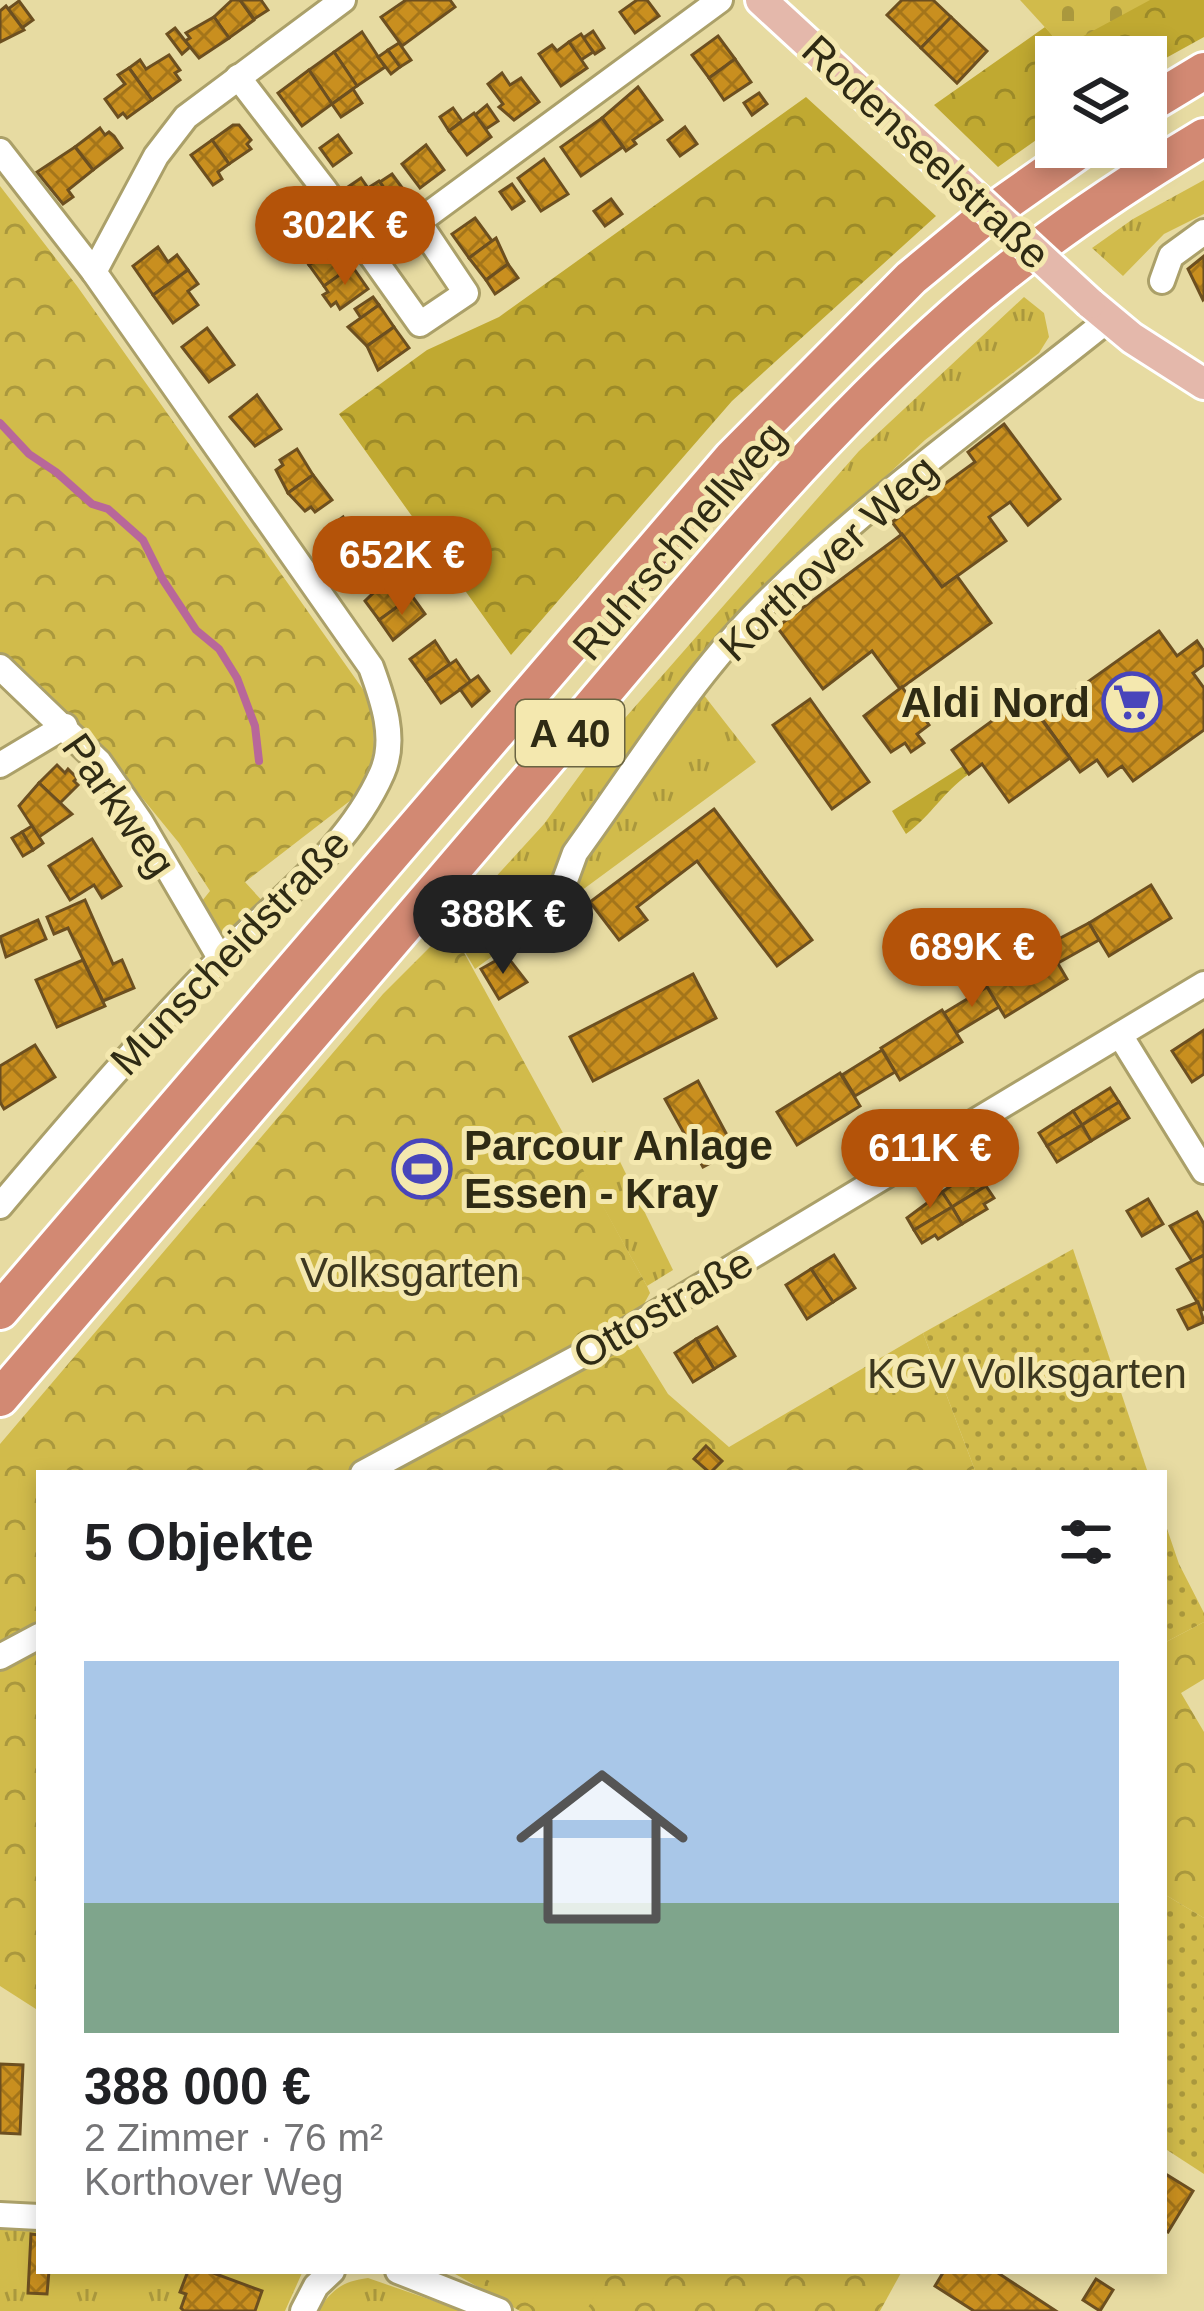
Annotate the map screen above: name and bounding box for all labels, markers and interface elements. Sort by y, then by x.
street label: Rodenseelstraße [793,26,1059,278]
map controls [1035,36,1167,168]
button: layers [1035,36,1167,168]
pin: 302K € [247,186,443,288]
text: 302K € [282,203,408,246]
street label: Ruhrschnellweg [563,413,795,669]
street label: Korthover Weg [710,446,946,670]
pin: 652K € [304,516,500,618]
text: 652K € [339,533,465,576]
supermarket icon: Aldi Nord [1101,671,1163,733]
place label: Aldi Nord [901,679,1090,726]
road number: A 40 [516,700,624,766]
street label: Parkweg [53,725,185,885]
street label: Munscheidstraße [101,820,359,1084]
pin: 388K € [405,875,601,977]
text: 388K € [440,892,566,935]
pin: 689K € [874,908,1070,1010]
text: 689K € [909,925,1035,968]
pin: 611K € [832,1109,1028,1211]
place label: Parcour Anlage Essen - Kray [464,1122,773,1217]
text: 611K € [868,1126,992,1169]
sports icon: Parcour Anlage Essen - Kray [391,1138,453,1200]
street label: Ottostraße [565,1238,761,1378]
park label: Volksgarten [300,1249,520,1296]
park label: KGV Volksgarten [867,1350,1187,1397]
icon: filters [1053,1509,1119,1575]
text: 5 Objekte [84,1514,314,1571]
icon: home [494,1739,710,1955]
text: 388 000 € [84,2058,311,2115]
text: 2 Zimmer · 76 m² [84,2116,383,2159]
text: Korthover Weg [84,2160,343,2203]

